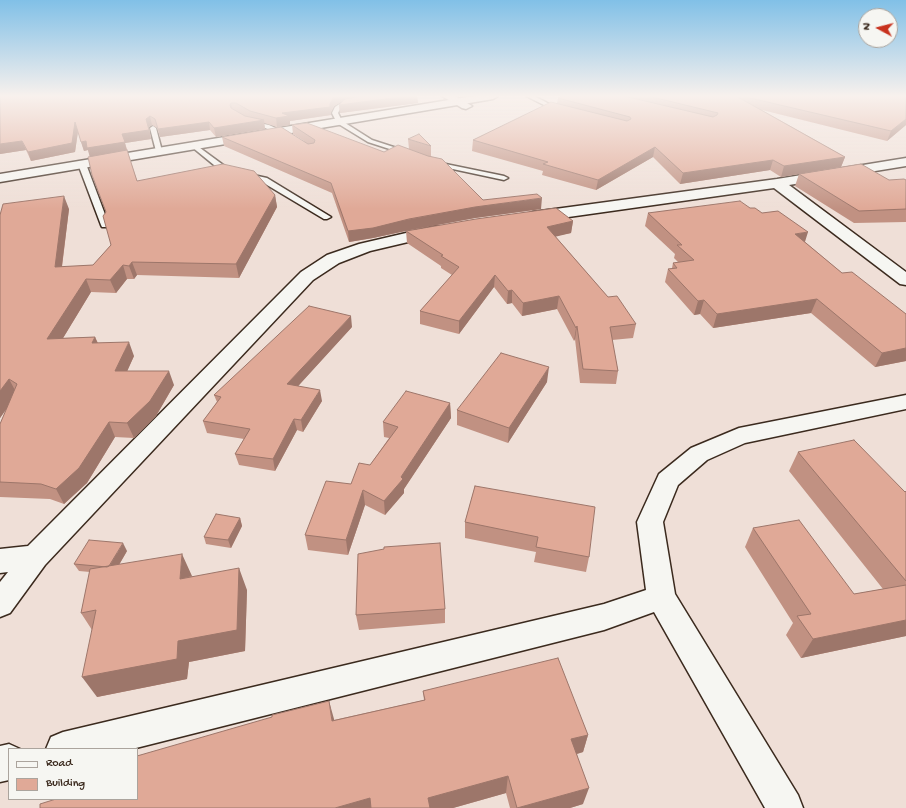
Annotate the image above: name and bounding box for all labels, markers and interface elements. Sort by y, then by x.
north arrow [858,8,898,48]
text: N [861,22,873,31]
legend [8,748,138,800]
text: Road [46,757,72,771]
text: Building [46,777,85,791]

